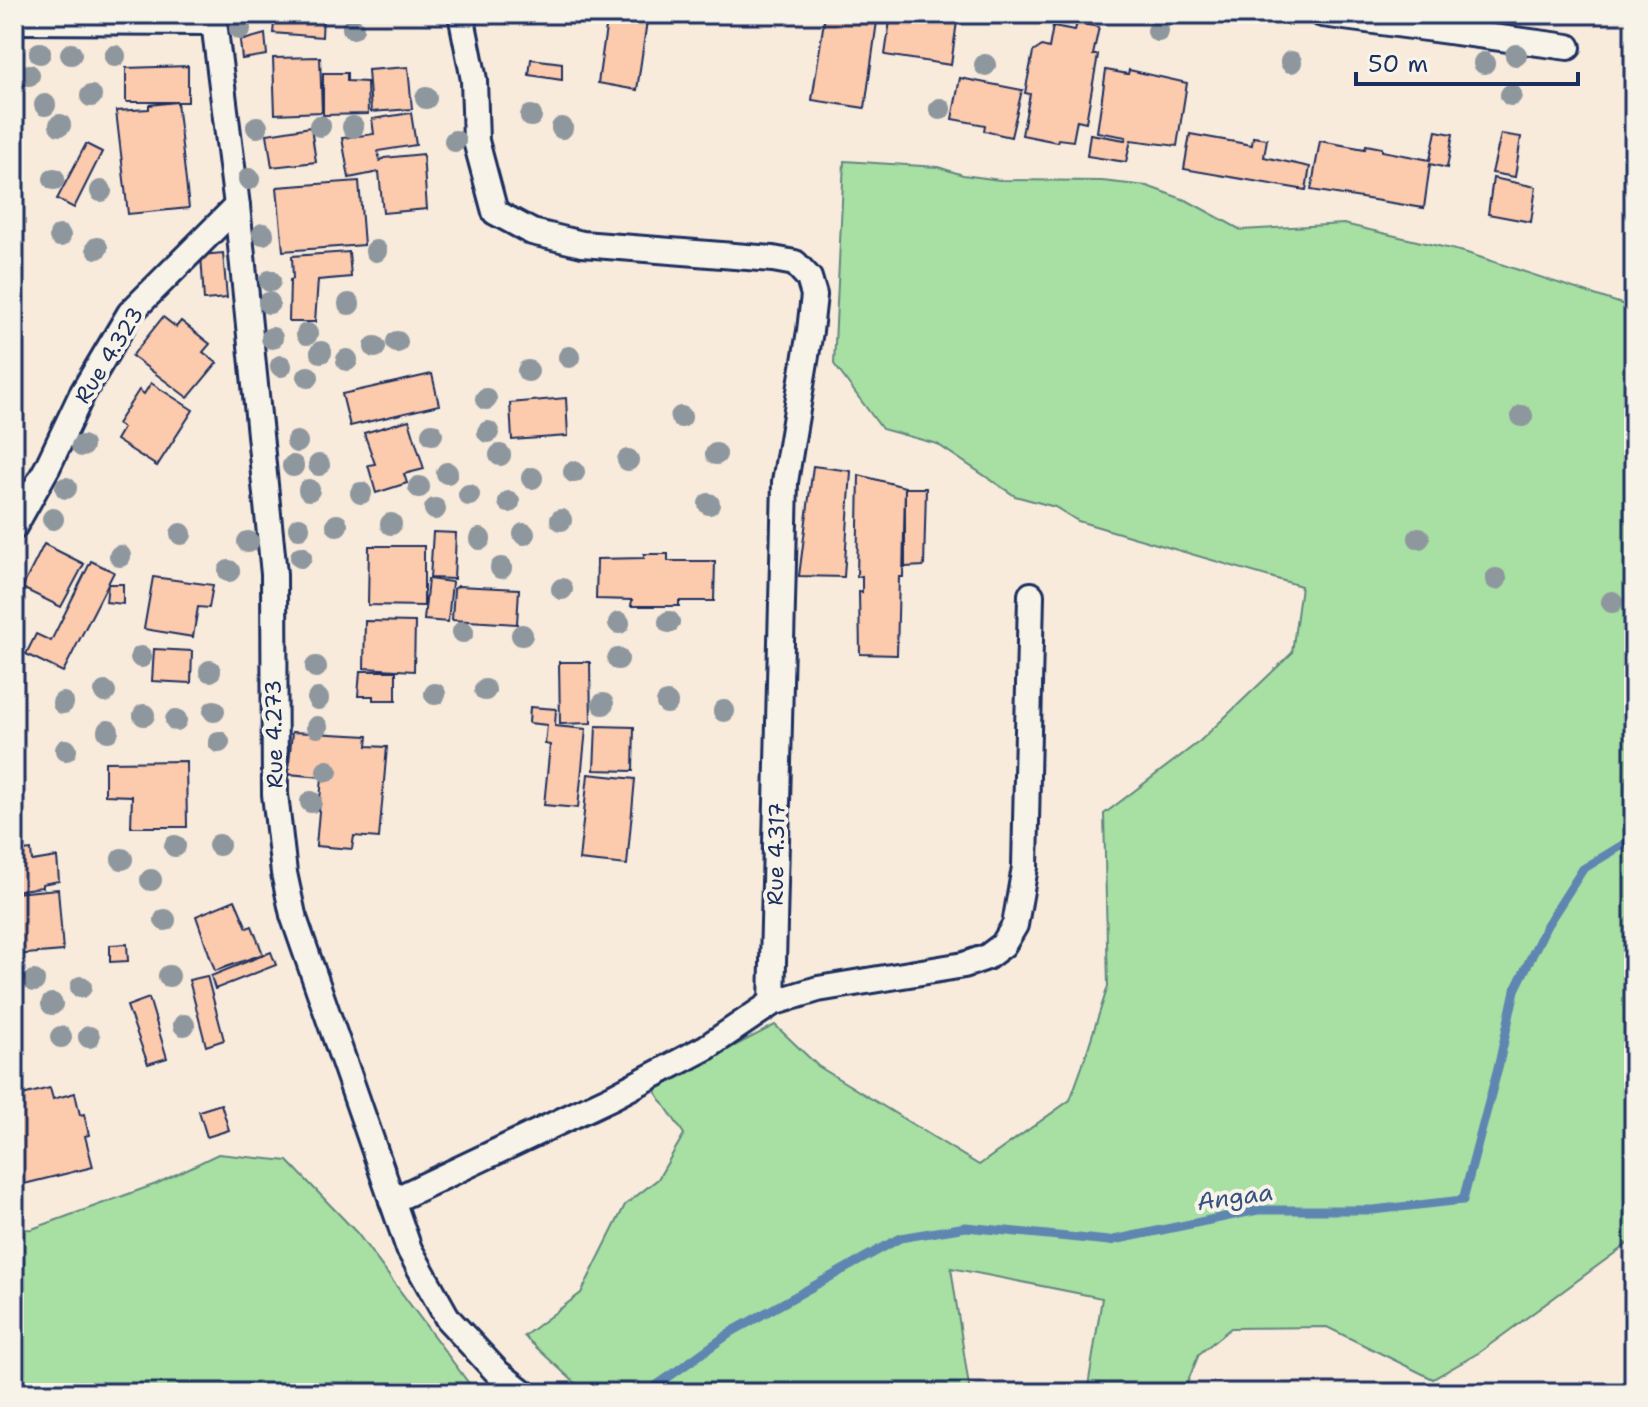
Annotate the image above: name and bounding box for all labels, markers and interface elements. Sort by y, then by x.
scale bar [1356,36,1578,86]
text: 50 m [1368,48,1428,80]
street label: Rue 4.323 [68,301,150,409]
street label: Rue 4.273 [259,679,289,789]
street label: Rue 4.317 [761,802,791,906]
water label: Angaa [1195,1176,1275,1218]

